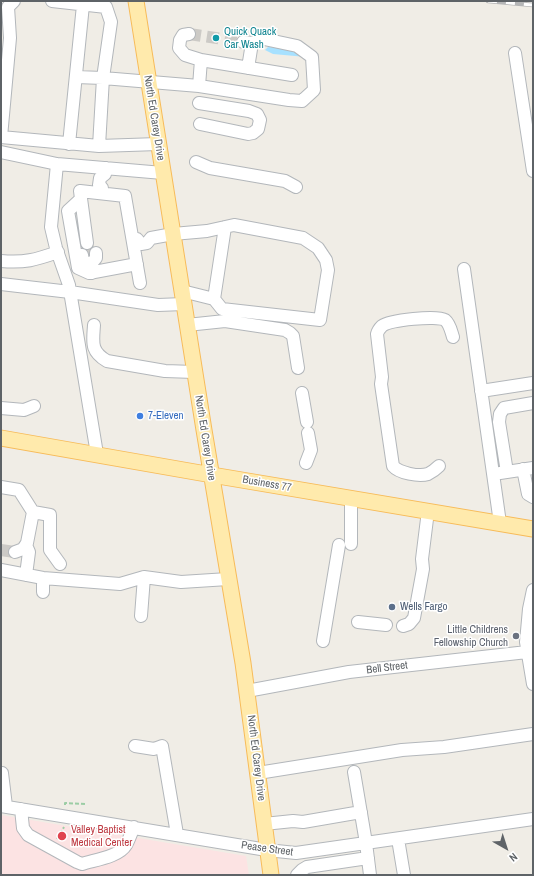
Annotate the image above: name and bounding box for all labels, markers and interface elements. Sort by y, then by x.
place label: Quick Quack Car Wash [224,25,276,51]
marker: Quick Quack Car Wash [211,33,221,43]
street label: North Ed Carey Drive [141,74,167,162]
street label: North Ed Carey Drive [192,394,218,482]
place label: 7-Eleven [148,409,184,423]
marker: 7-Eleven [135,411,145,421]
street label: Business 77 [241,473,293,495]
place label: Wells Fargo [400,600,448,614]
marker: Wells Fargo [387,602,397,612]
place label: Little Childrens Fellowship Church [434,623,508,649]
marker: Little Childrens Fellowship Church [511,631,521,641]
street label: Bell Street [366,659,408,677]
street label: North Ed Carey Drive [244,714,268,802]
place label: Valley Baptist Medical Center [71,823,132,849]
north arrow [486,828,526,868]
marker: Valley Baptist Medical Center [56,830,68,842]
street label: Pease Street [240,839,294,859]
text: N [507,850,520,865]

